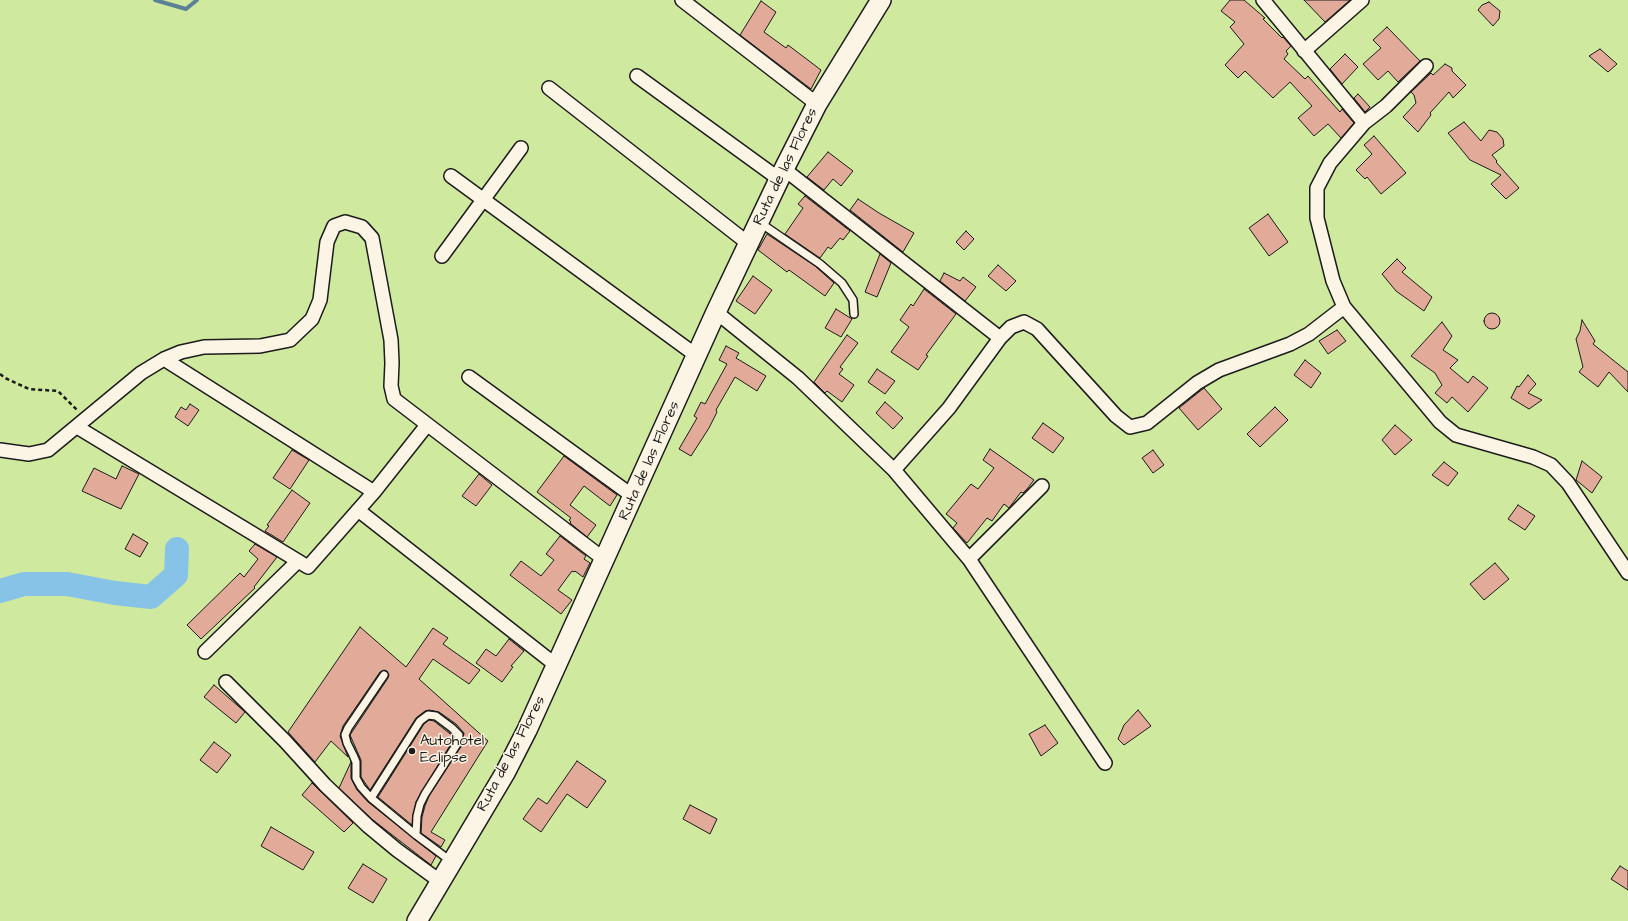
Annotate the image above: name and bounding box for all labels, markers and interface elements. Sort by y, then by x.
street label: Ruta de las Flores [750,105,822,229]
street label: Ruta de las Flores [616,399,684,523]
street label: Ruta de las Flores [474,693,550,815]
place label: Autohotel Eclipse [420,733,484,768]
marker: Autohotel Eclipse [407,746,417,756]

